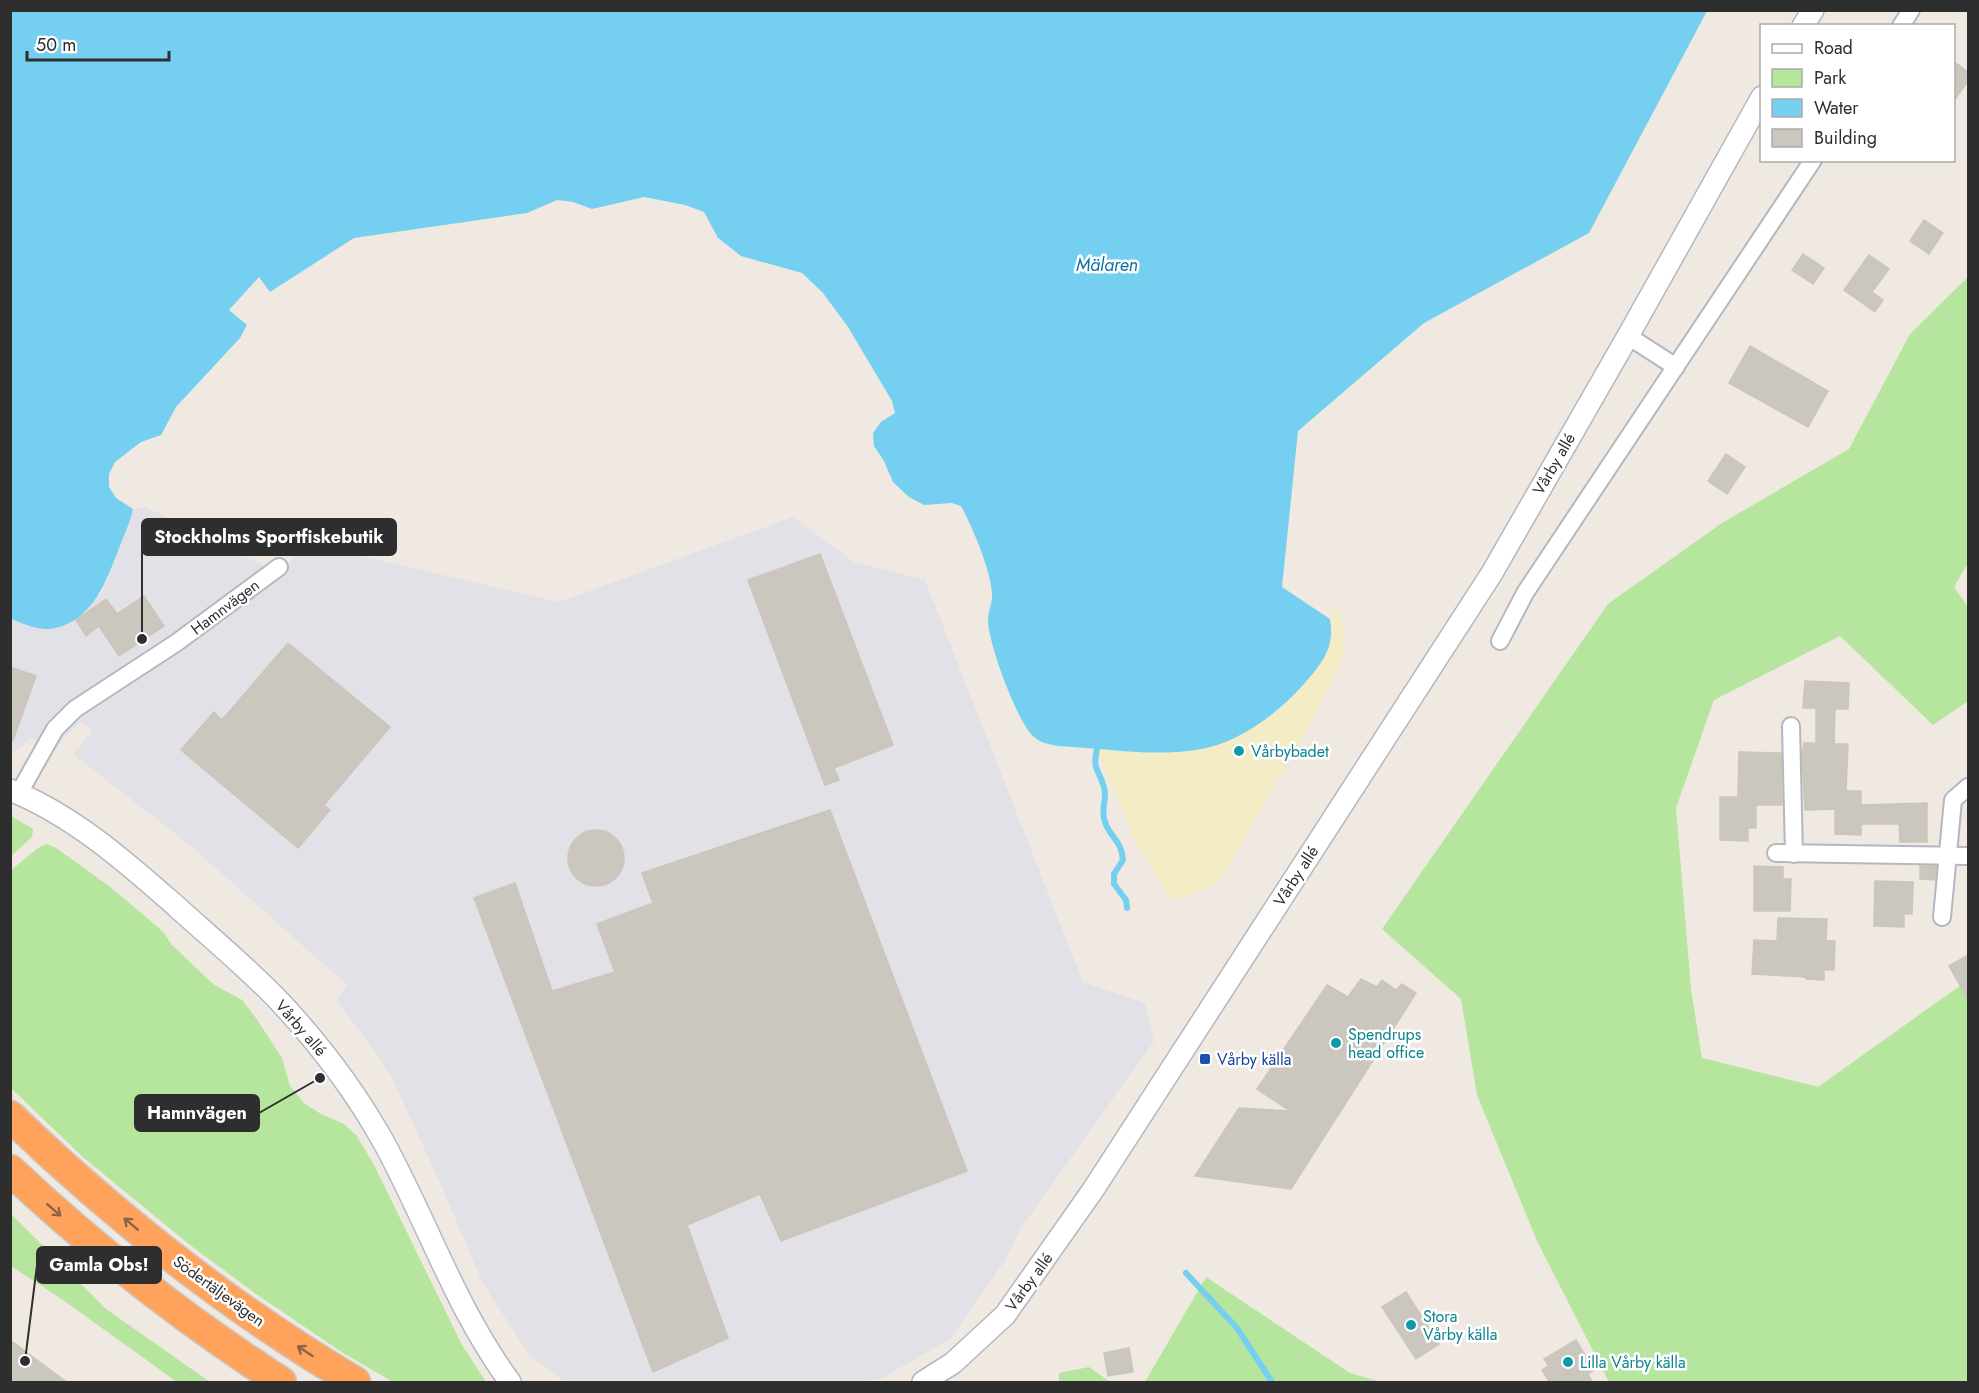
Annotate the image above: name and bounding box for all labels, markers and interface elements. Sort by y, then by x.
scale bar [27,24,170,62]
legend [1760,24,1955,162]
text: 50 m [36,32,76,58]
text: Road [1814,35,1853,61]
text: Park [1814,65,1846,91]
text: Water [1814,95,1859,121]
text: Building [1814,125,1877,151]
water label: Mälaren [1076,252,1138,278]
street label: Vårby allé [1527,429,1581,499]
callout: Stockholms Sportfiskebutik [142,519,396,555]
text: Stockholms Sportfiskebutik [154,524,384,550]
street label: Hamnvägen [186,574,264,640]
place label: Vårbybadet [1251,740,1329,763]
marker: Vårbybadet [1232,744,1246,758]
street label: Vårby allé [1268,841,1324,911]
street label: Vårby allé [270,995,332,1061]
place label: Spendrups head office [1348,1023,1424,1064]
marker: Spendrups head office [1329,1036,1343,1050]
place label: Vårby källa [1217,1048,1291,1071]
marker: Vårby källa [1198,1052,1212,1066]
callout: Hamnvägen [135,1095,259,1131]
text: Hamnvägen [147,1100,247,1126]
one-way arrow [46,1203,62,1216]
one-way arrow [124,1217,139,1231]
callout: Gamla Obs! [37,1247,161,1283]
street label: Vårby allé [1000,1248,1058,1316]
street label: Södertäljevägen [168,1250,270,1332]
text: Gamla Obs! [49,1252,149,1278]
place label: Stora Vårby källa [1423,1305,1497,1346]
marker: Stora Vårby källa [1404,1318,1418,1332]
one-way arrow [297,1345,314,1357]
place label: Lilla Vårby källa [1580,1351,1686,1374]
marker: Lilla Vårby källa [1561,1355,1575,1369]

